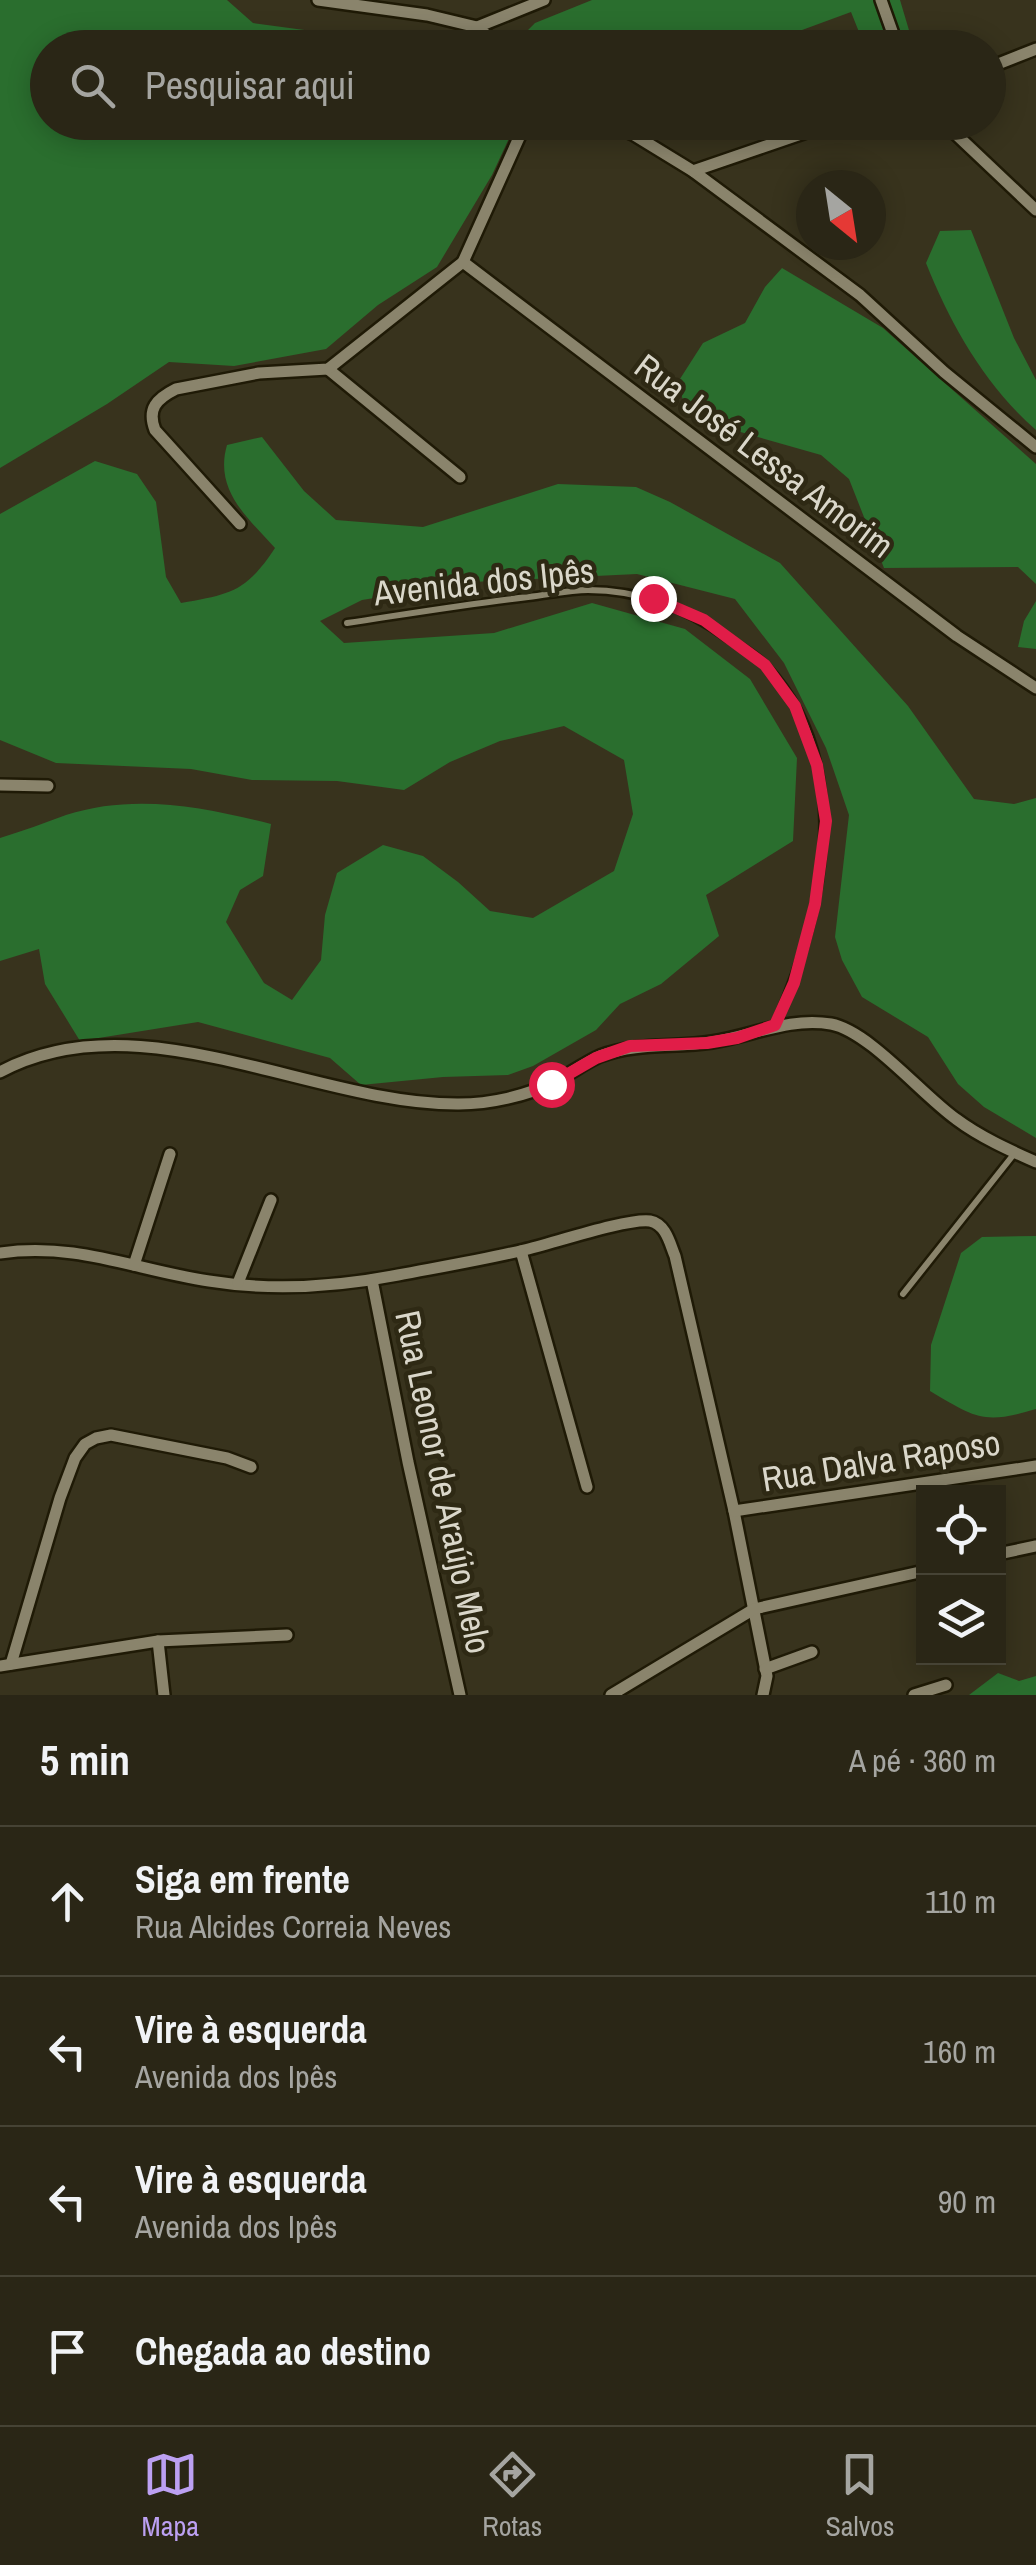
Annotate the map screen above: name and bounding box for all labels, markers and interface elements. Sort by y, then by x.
search box [30,30,1006,140]
icon: search [65,58,120,113]
text: Pesquisar aqui [145,60,355,111]
north arrow [796,170,886,260]
street label: Rua José Lessa Amorim [625,343,903,568]
street label: Avenida dos Ipês [370,547,596,617]
route end [631,576,677,622]
route start [529,1062,575,1108]
street label: Rua Leonor de Araújo Melo [384,1306,503,1658]
street label: Rua Dalva Raposo [758,1418,1004,1503]
map controls [916,1485,1006,1665]
button: locate [916,1485,1006,1575]
button: layers [916,1575,1006,1665]
text: 5 min [40,1732,130,1788]
text: A pé · 360 m [849,1739,996,1782]
text: Siga em frente [135,1854,350,1905]
icon: ahead [40,1874,95,1929]
text: 110 m [925,1880,996,1923]
text: Rua Alcides Correia Neves [135,1905,451,1948]
text: Vire à esquerda [135,2004,367,2055]
icon: left [40,2024,95,2079]
text: 160 m [923,2030,996,2073]
text: Avenida dos Ipês [135,2055,337,2098]
text: Vire à esquerda [135,2154,367,2205]
icon: left [40,2174,95,2229]
text: 90 m [938,2180,996,2223]
text: Avenida dos Ipês [135,2205,337,2248]
icon: arrive [40,2324,95,2379]
text: Chegada ao destino [135,2326,431,2377]
tab: Mapa [142,2447,199,2545]
tab: Rotas [482,2447,542,2545]
tab: Salvos [825,2447,894,2545]

